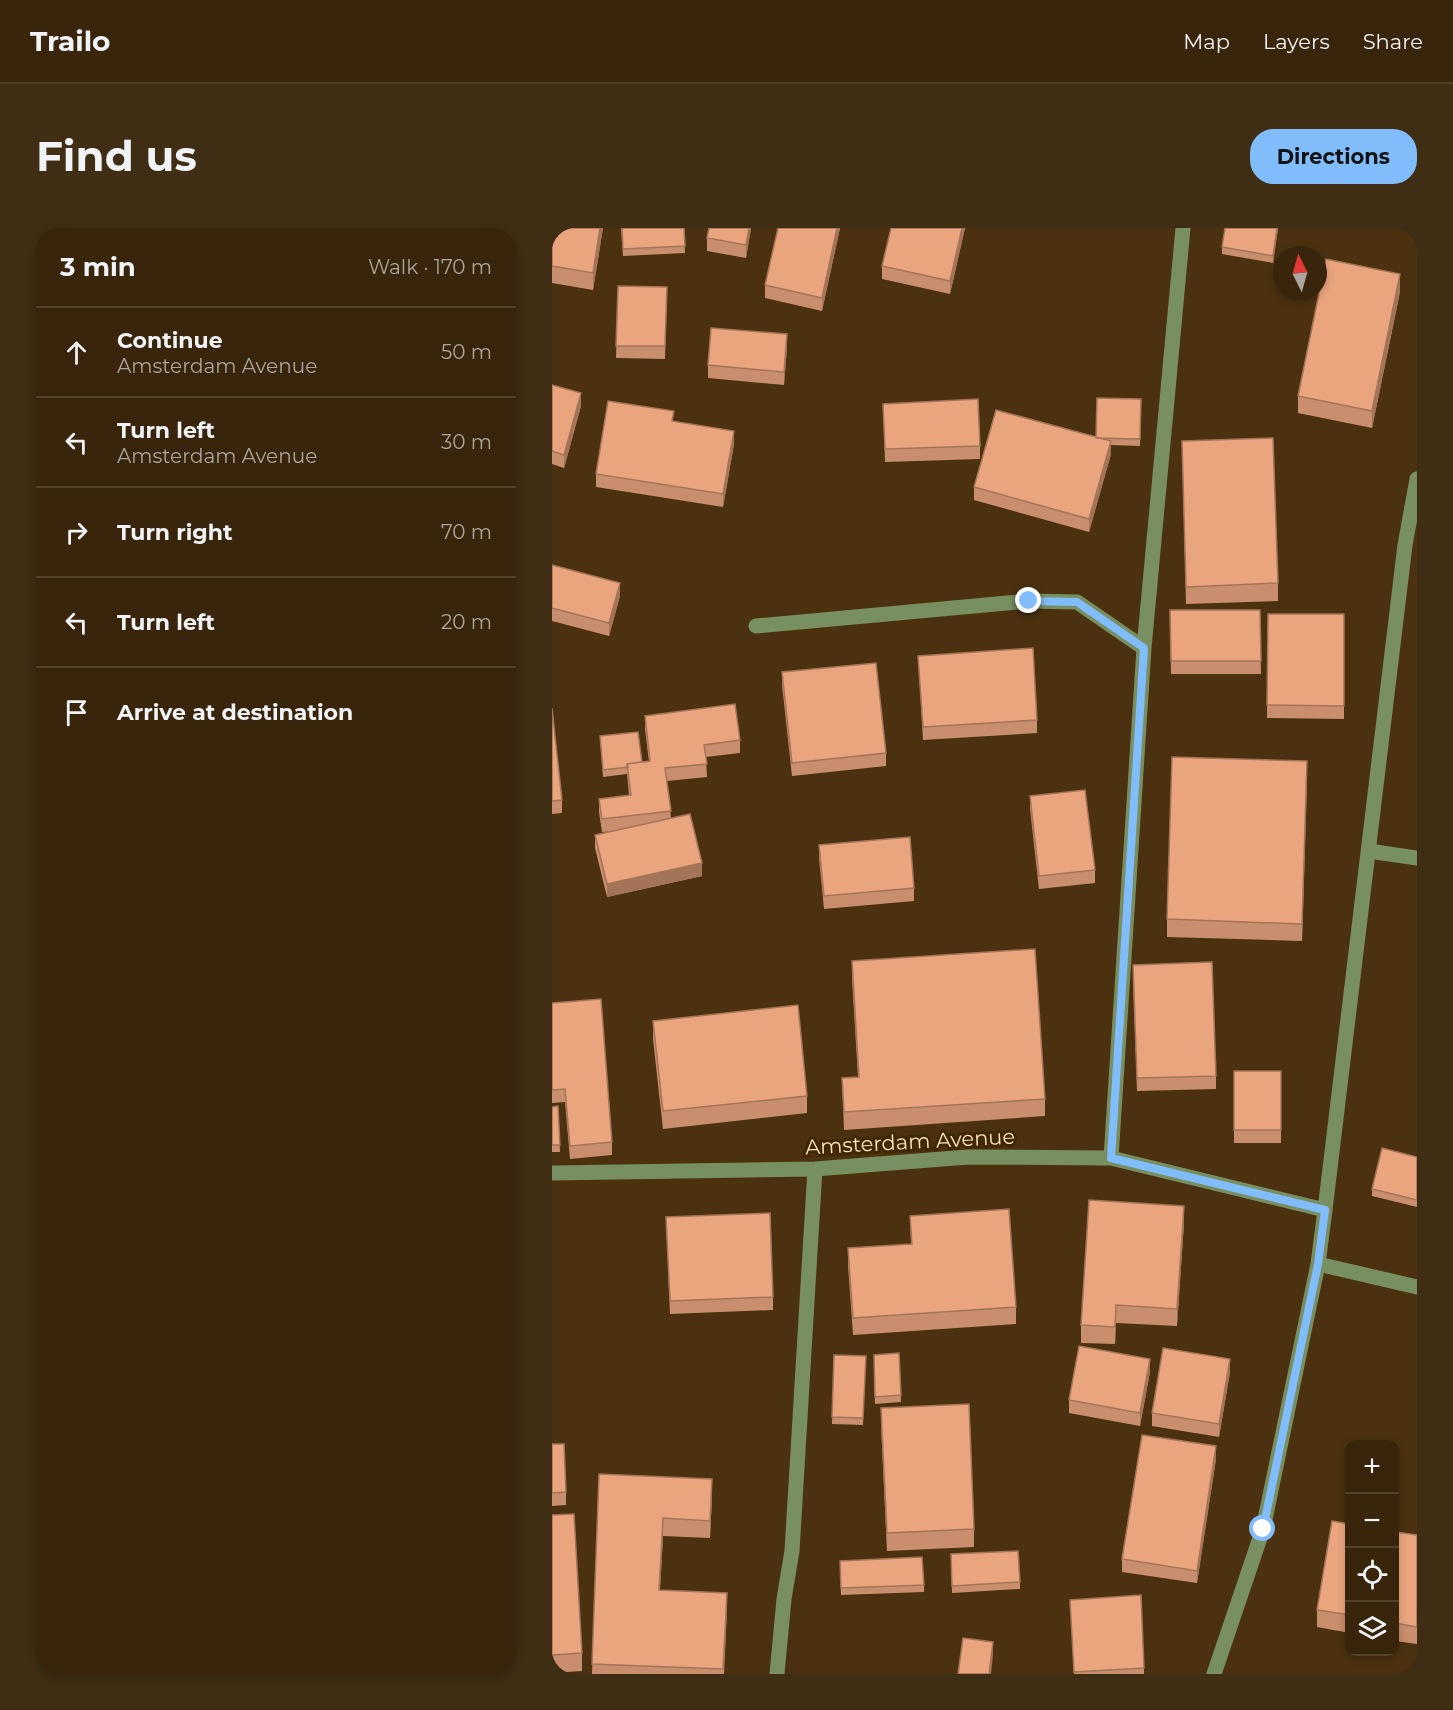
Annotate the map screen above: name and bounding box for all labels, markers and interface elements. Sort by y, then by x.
text: Trailo [30,24,110,58]
text: Map [1183,29,1230,54]
text: Layers [1263,29,1330,54]
text: Share [1363,29,1423,54]
button: Directions [1250,129,1417,184]
text: Find us [36,130,197,182]
north arrow [1273,246,1327,300]
text: 3 min [60,251,136,283]
text: Walk · 170 m [368,255,492,279]
text: Continue [117,327,223,354]
icon: ahead [60,336,93,369]
text: 50 m [441,340,492,364]
text: Amsterdam Avenue [117,354,317,378]
text: Turn left [117,417,215,444]
icon: left [60,426,93,459]
text: 30 m [441,430,492,454]
text: Amsterdam Avenue [117,444,317,468]
icon: right [60,516,93,549]
text: Turn right [117,519,232,546]
text: 70 m [441,520,492,544]
route end [1015,587,1041,613]
icon: left [60,606,93,639]
text: Turn left [117,609,215,636]
text: 20 m [441,610,492,634]
icon: arrive [60,696,93,729]
text: Arrive at destination [117,699,353,726]
street label: Amsterdam Avenue [804,1124,1016,1159]
map controls [1345,1440,1399,1656]
button: + [1345,1440,1399,1494]
button: − [1345,1494,1399,1548]
route start [1249,1515,1275,1541]
button: locate [1345,1548,1399,1602]
button: layers [1345,1602,1399,1656]

